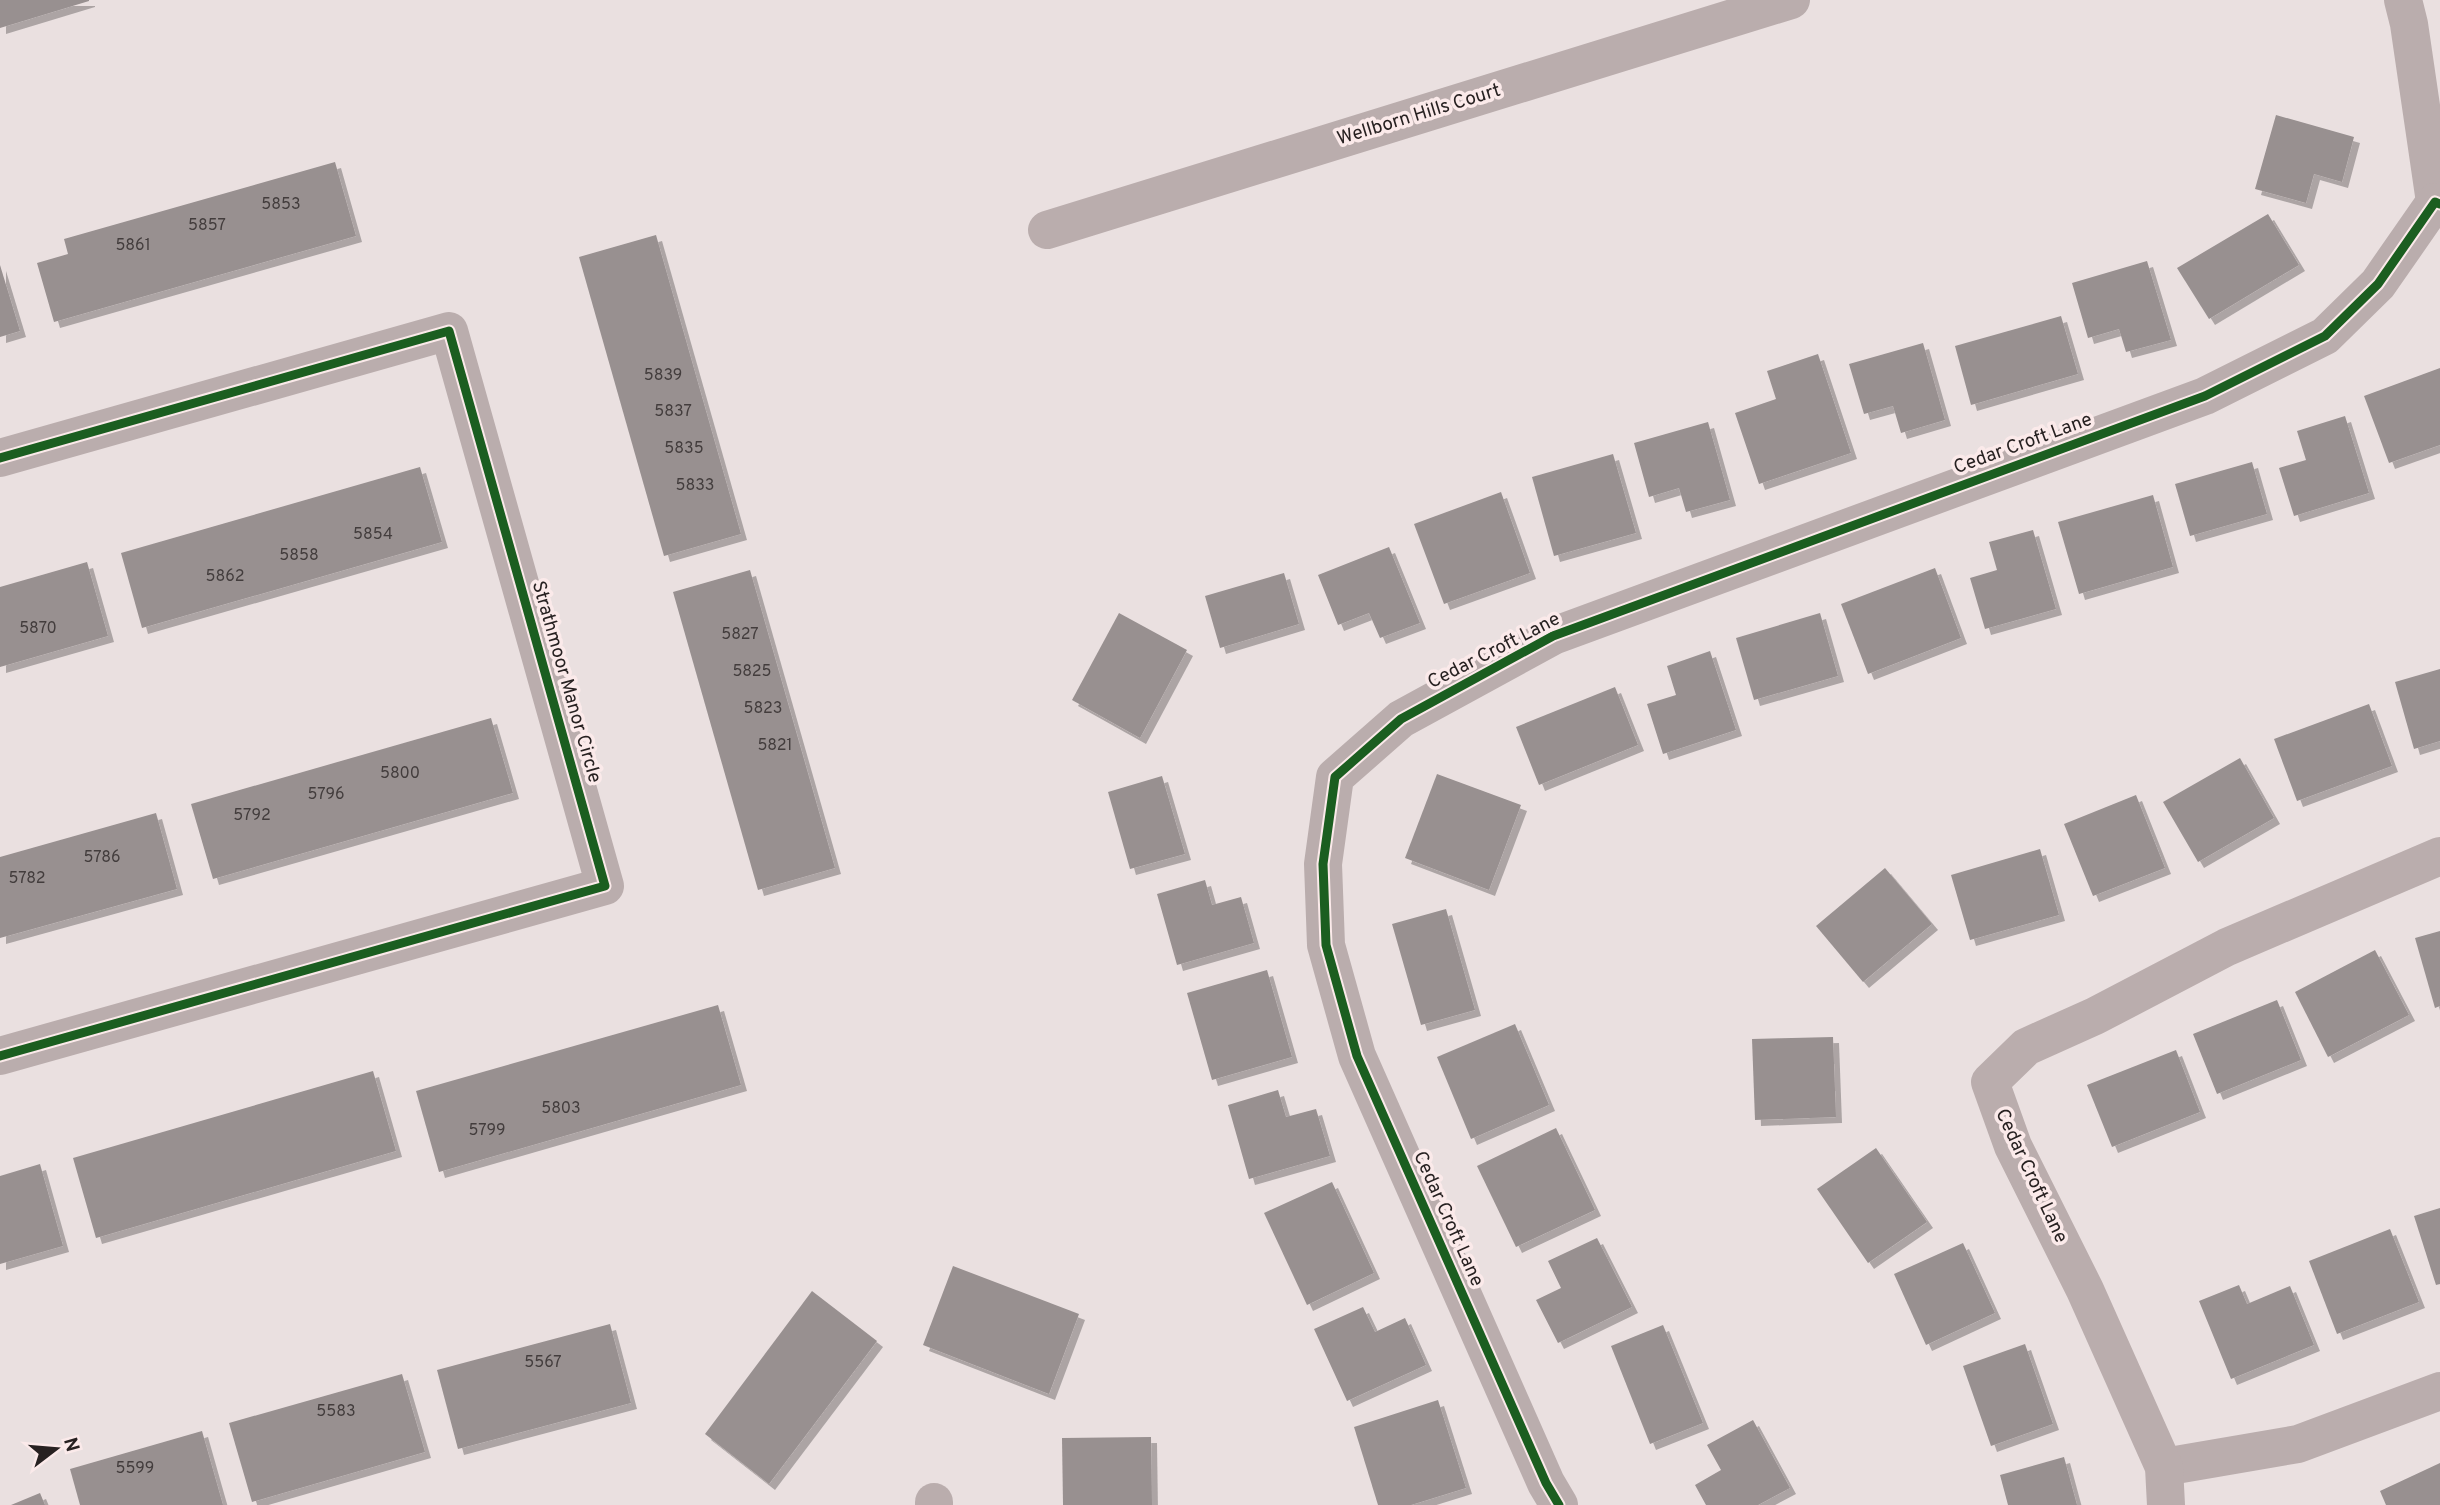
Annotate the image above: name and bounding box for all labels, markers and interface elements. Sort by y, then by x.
street label: Wellborn Hills Court [1334,79,1504,151]
house number: 5853 [261,195,301,215]
house number: 5857 [188,216,226,236]
house number: 5861 [115,236,151,256]
house number: 5839 [644,366,682,386]
house number: 5837 [654,402,692,422]
street label: Cedar Croft Lane [1951,408,2095,480]
house number: 5835 [664,439,704,459]
house number: 5833 [676,476,714,496]
house number: 5854 [353,525,393,545]
house number: 5858 [279,546,319,566]
house number: 5862 [205,567,245,587]
street label: Strathmoor Manor Circle [526,578,606,786]
street label: Cedar Croft Lane [1424,607,1564,695]
house number: 5870 [19,619,57,639]
house number: 5827 [721,625,759,645]
house number: 5825 [732,662,772,682]
house number: 5823 [744,699,782,719]
house number: 5821 [757,736,793,756]
house number: 5800 [380,764,420,784]
house number: 5796 [307,785,345,805]
house number: 5792 [233,806,271,826]
house number: 5786 [84,848,120,868]
house number: 5782 [9,869,45,889]
house number: 5803 [541,1099,581,1119]
street label: Cedar Croft Lane [1989,1105,2073,1247]
house number: 5799 [468,1121,506,1141]
street label: Cedar Croft Lane [1407,1148,1489,1290]
house number: 5567 [524,1353,562,1373]
house number: 5583 [316,1402,356,1422]
north arrow [21,1414,91,1484]
text: N [57,1435,84,1455]
house number: 5599 [116,1459,154,1479]

